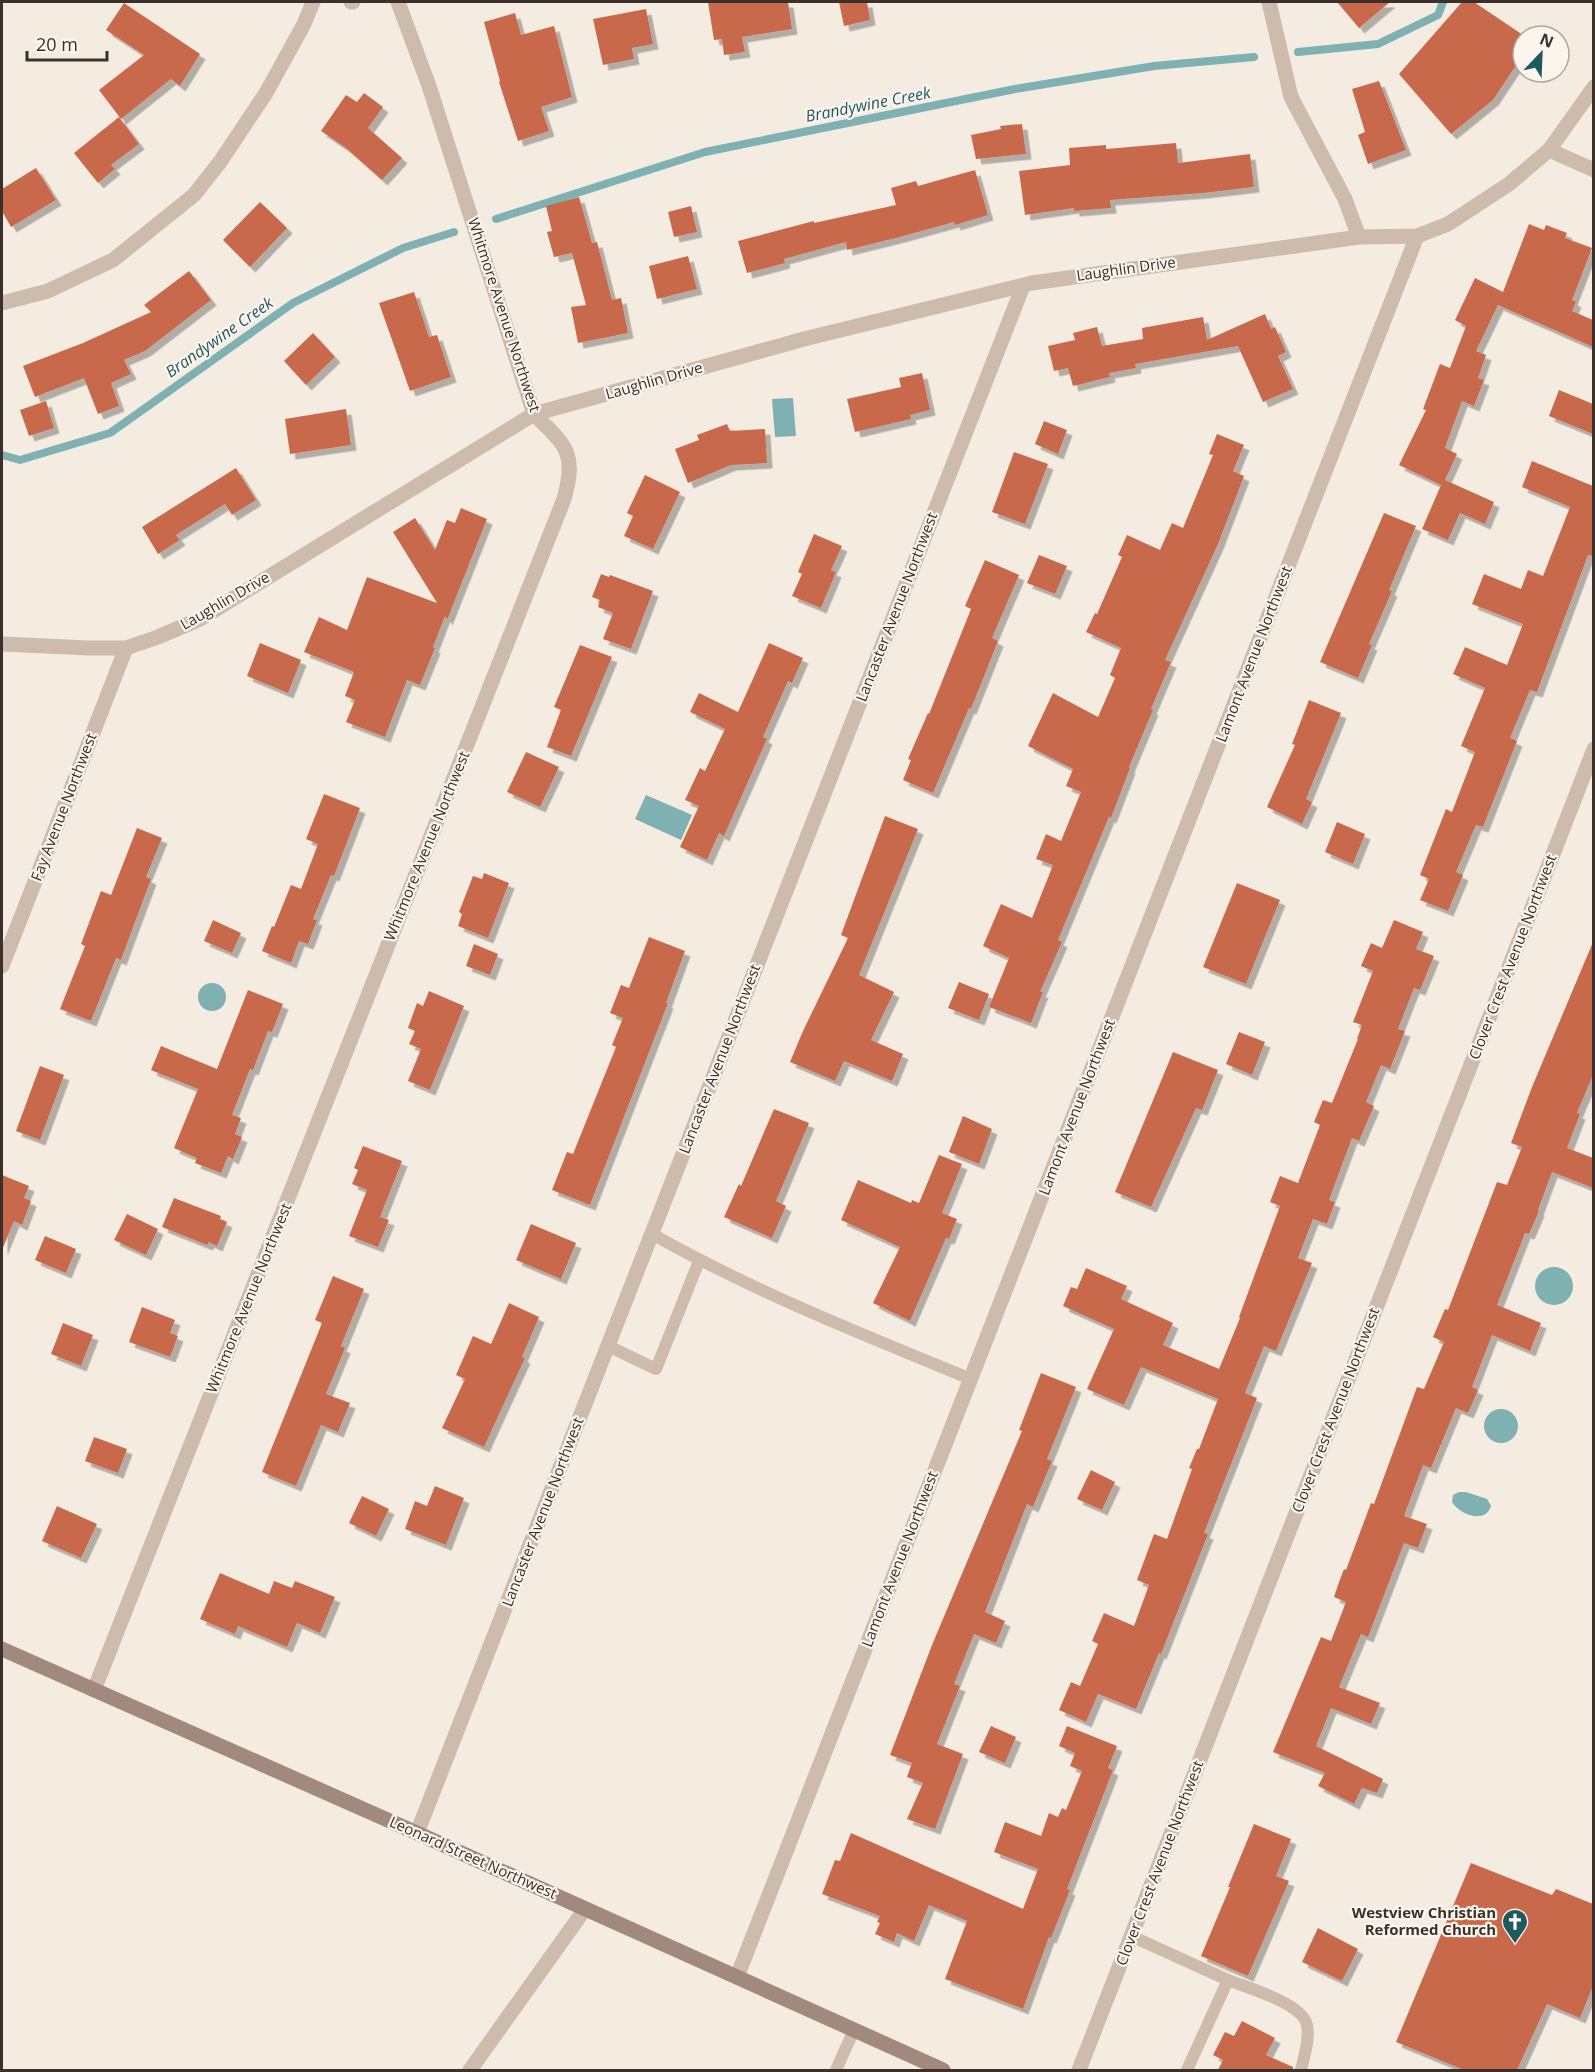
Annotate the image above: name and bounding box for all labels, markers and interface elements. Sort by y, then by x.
scale bar [27,24,106,62]
north arrow [1511,24,1571,84]
text: N [1537,28,1557,53]
text: 20 m [36,32,78,56]
water label: Brandywine Creek [804,81,934,127]
street label: Whitmore Avenue Northwest [464,215,546,414]
street label: Laughlin Drive [1075,251,1177,285]
water label: Brandywine Creek [161,291,278,382]
street label: Laughlin Drive [603,357,705,403]
street label: Lancaster Avenue Northwest [851,509,942,704]
street label: Lamont Avenue Northwest [1210,563,1296,745]
street label: Laughlin Drive [176,566,273,634]
street label: Fay Avenue Northwest [26,730,101,884]
street label: Whitmore Avenue Northwest [379,748,473,944]
street label: Clover Crest Avenue Northwest [1464,851,1561,1062]
street label: Lancaster Avenue Northwest [674,961,765,1156]
street label: Lamont Avenue Northwest [1033,1016,1119,1198]
street label: Whitmore Avenue Northwest [201,1200,295,1396]
street label: Clover Crest Avenue Northwest [1287,1304,1384,1515]
street label: Lancaster Avenue Northwest [497,1414,588,1609]
street label: Lamont Avenue Northwest [856,1468,942,1650]
street label: Clover Crest Avenue Northwest [1111,1757,1208,1968]
street label: Leonard Street Northwest [387,1811,560,1903]
place label: Westview Christian Reformed Church [1352,1902,1496,1939]
church icon: Westview Christian Reformed Church [1500,1907,1530,1945]

